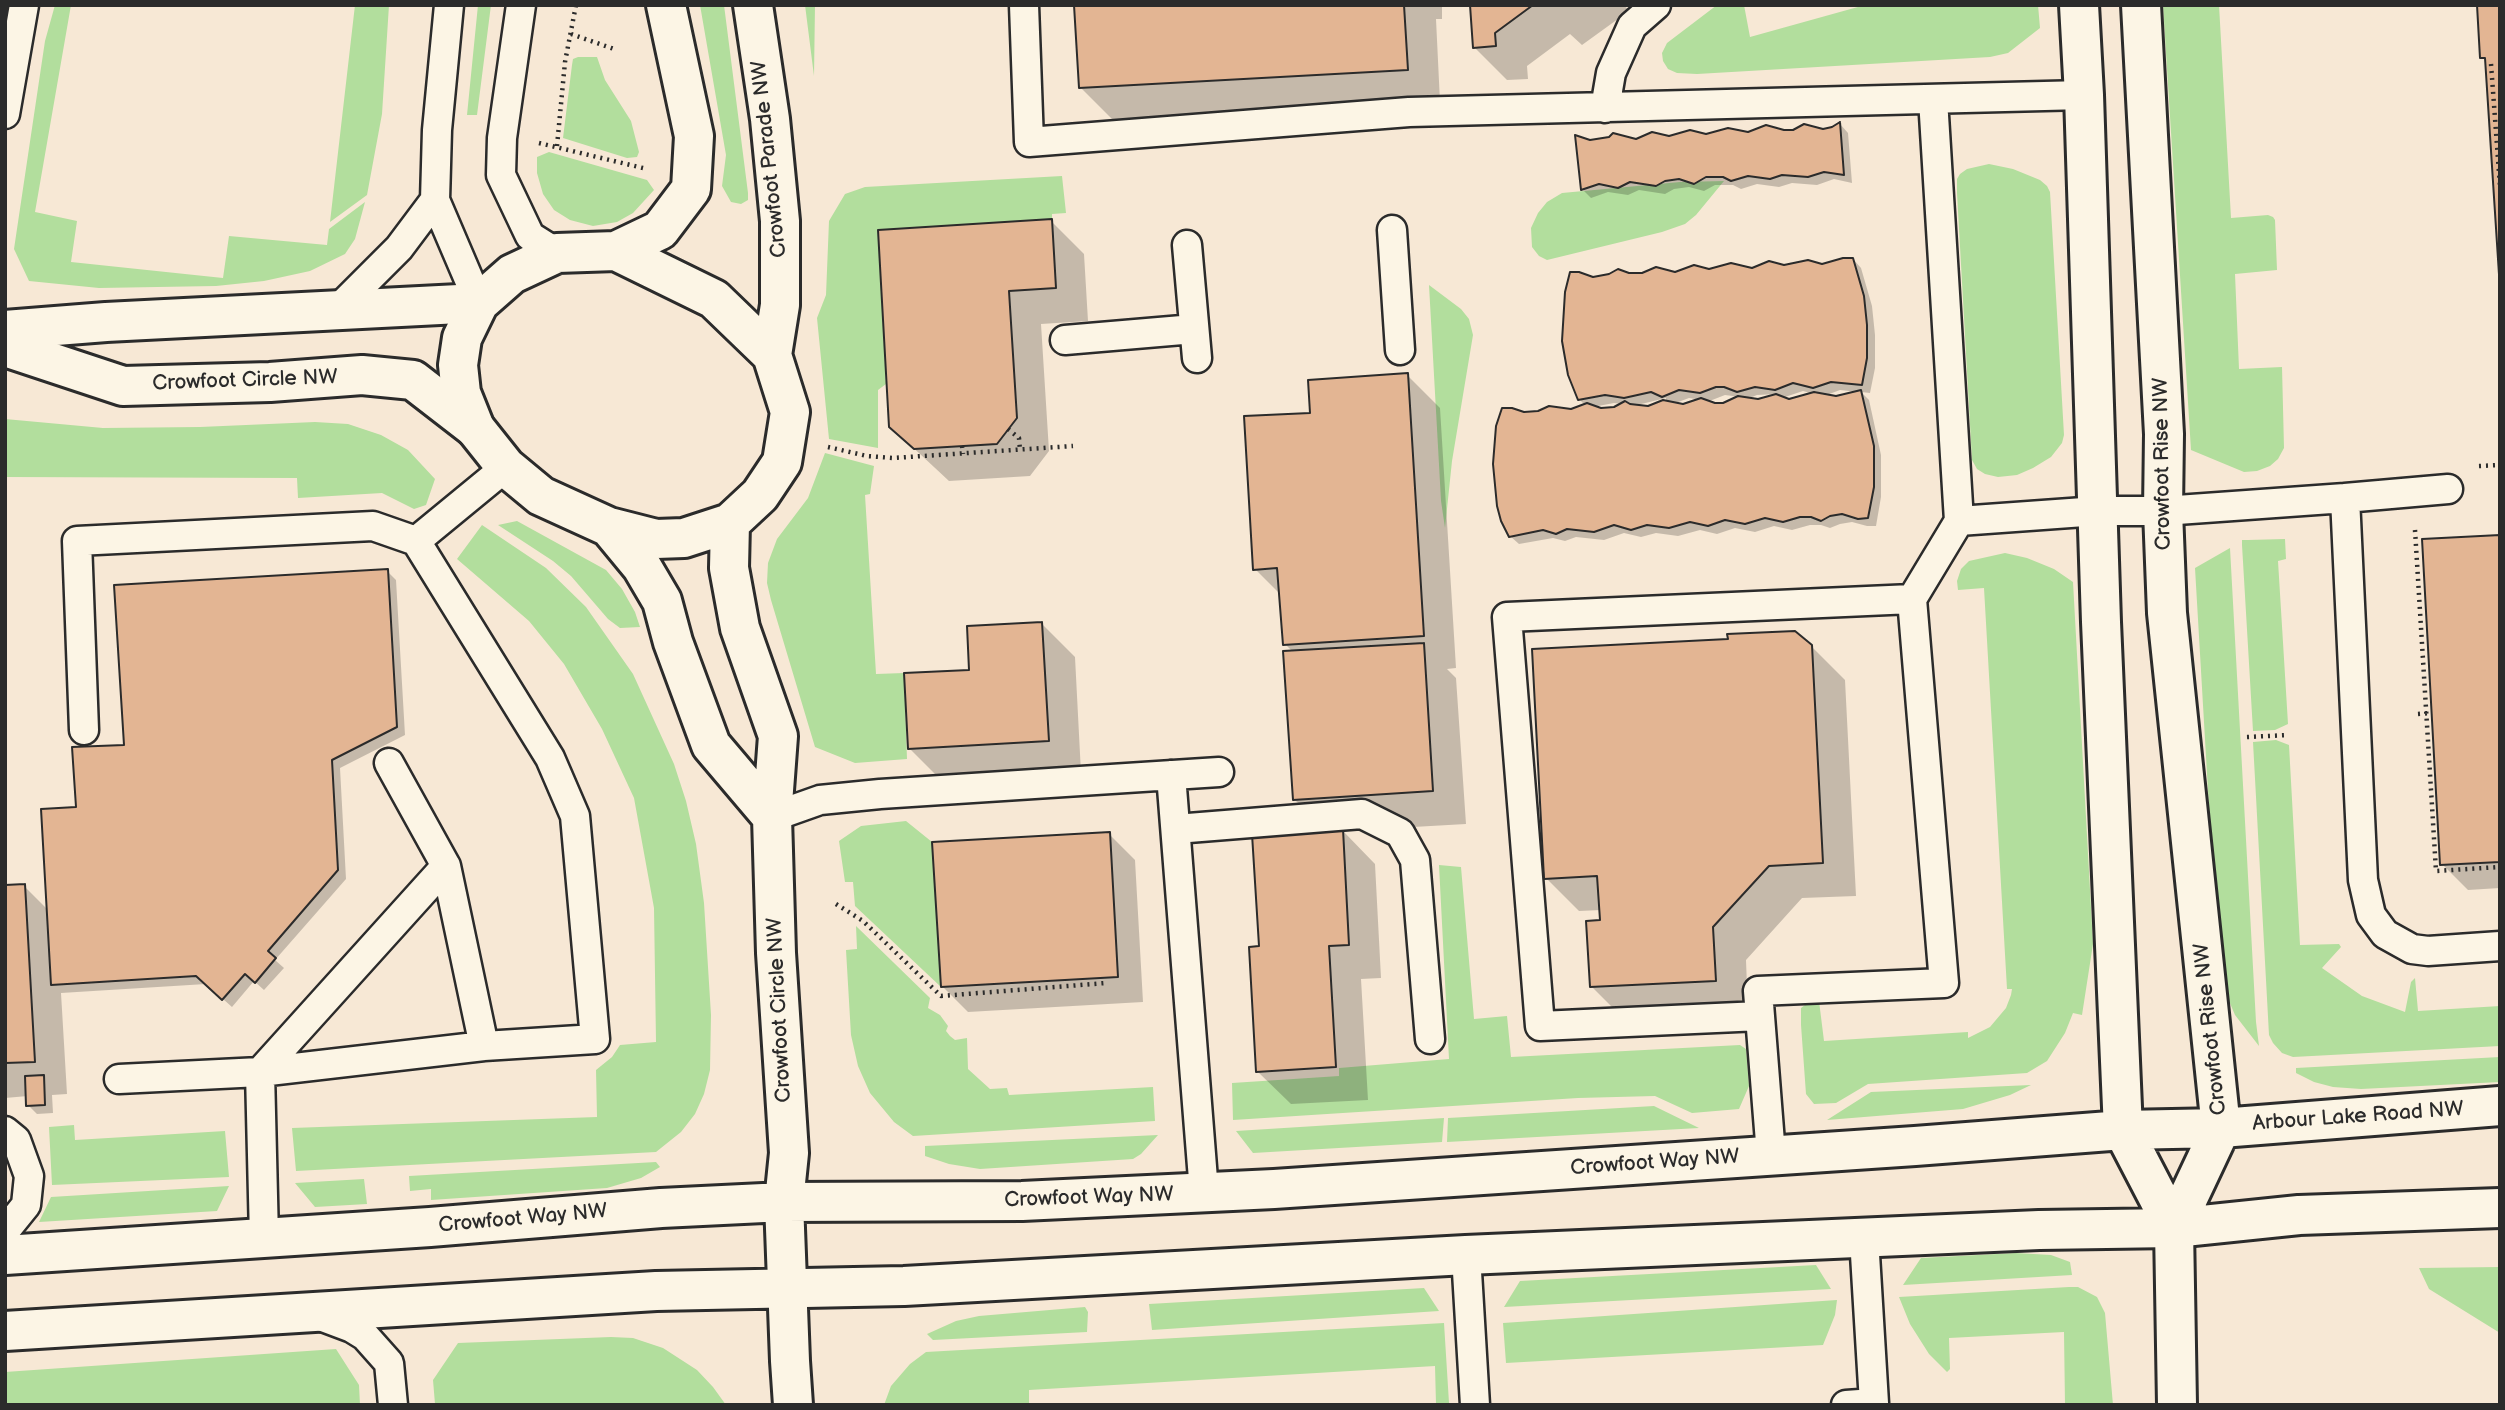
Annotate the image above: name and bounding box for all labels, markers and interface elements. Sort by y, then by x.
street label: Crowfoot Parade NW [747,59,793,259]
street label: Crowfoot Circle NW [152,365,338,397]
street label: Crowfoot Rise NW [2149,377,2177,551]
street label: Crowfoot Circle NW [763,917,797,1103]
street label: Crowfoot Rise NW [2189,942,2233,1116]
street label: Arbour Lake Road NW [2251,1097,2465,1137]
street label: Crowfoot Way NW [1570,1145,1740,1181]
street label: Crowfoot Way NW [1004,1182,1174,1214]
street label: Crowfoot Way NW [437,1199,609,1239]

